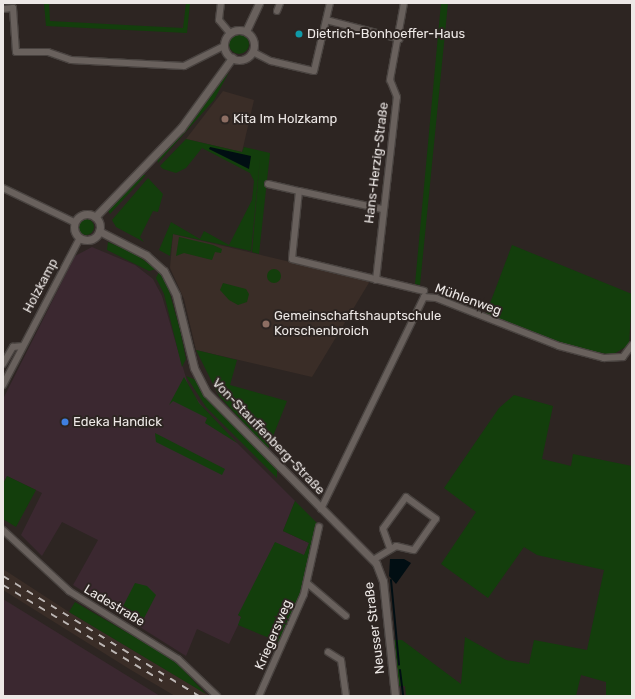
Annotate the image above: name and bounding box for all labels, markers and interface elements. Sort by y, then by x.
place label: Dietrich-Bonhoeffer-Haus [307,26,465,42]
marker: Dietrich-Bonhoeffer-Haus [294,29,304,39]
street label: Hans-Herzig-Straße [362,101,392,225]
place label: Kita Im Holzkamp [233,111,337,127]
marker: Kita Im Holzkamp [220,114,230,124]
street label: Holzkamp [20,256,62,316]
street label: Mühlenweg [433,281,503,319]
place label: Gemeinschaftshauptschule Korschenbroich [274,309,441,340]
marker: Gemeinschaftshauptschule Korschenbroich [261,319,271,329]
street label: Von-Stauffenberg-Straße [208,376,328,498]
place label: Edeka Handick [73,414,162,430]
marker: Edeka Handick [60,417,70,427]
street label: Neusser Straße [362,581,388,675]
street label: Ladestraße [81,582,147,630]
street label: Kriegersweg [252,597,296,673]

